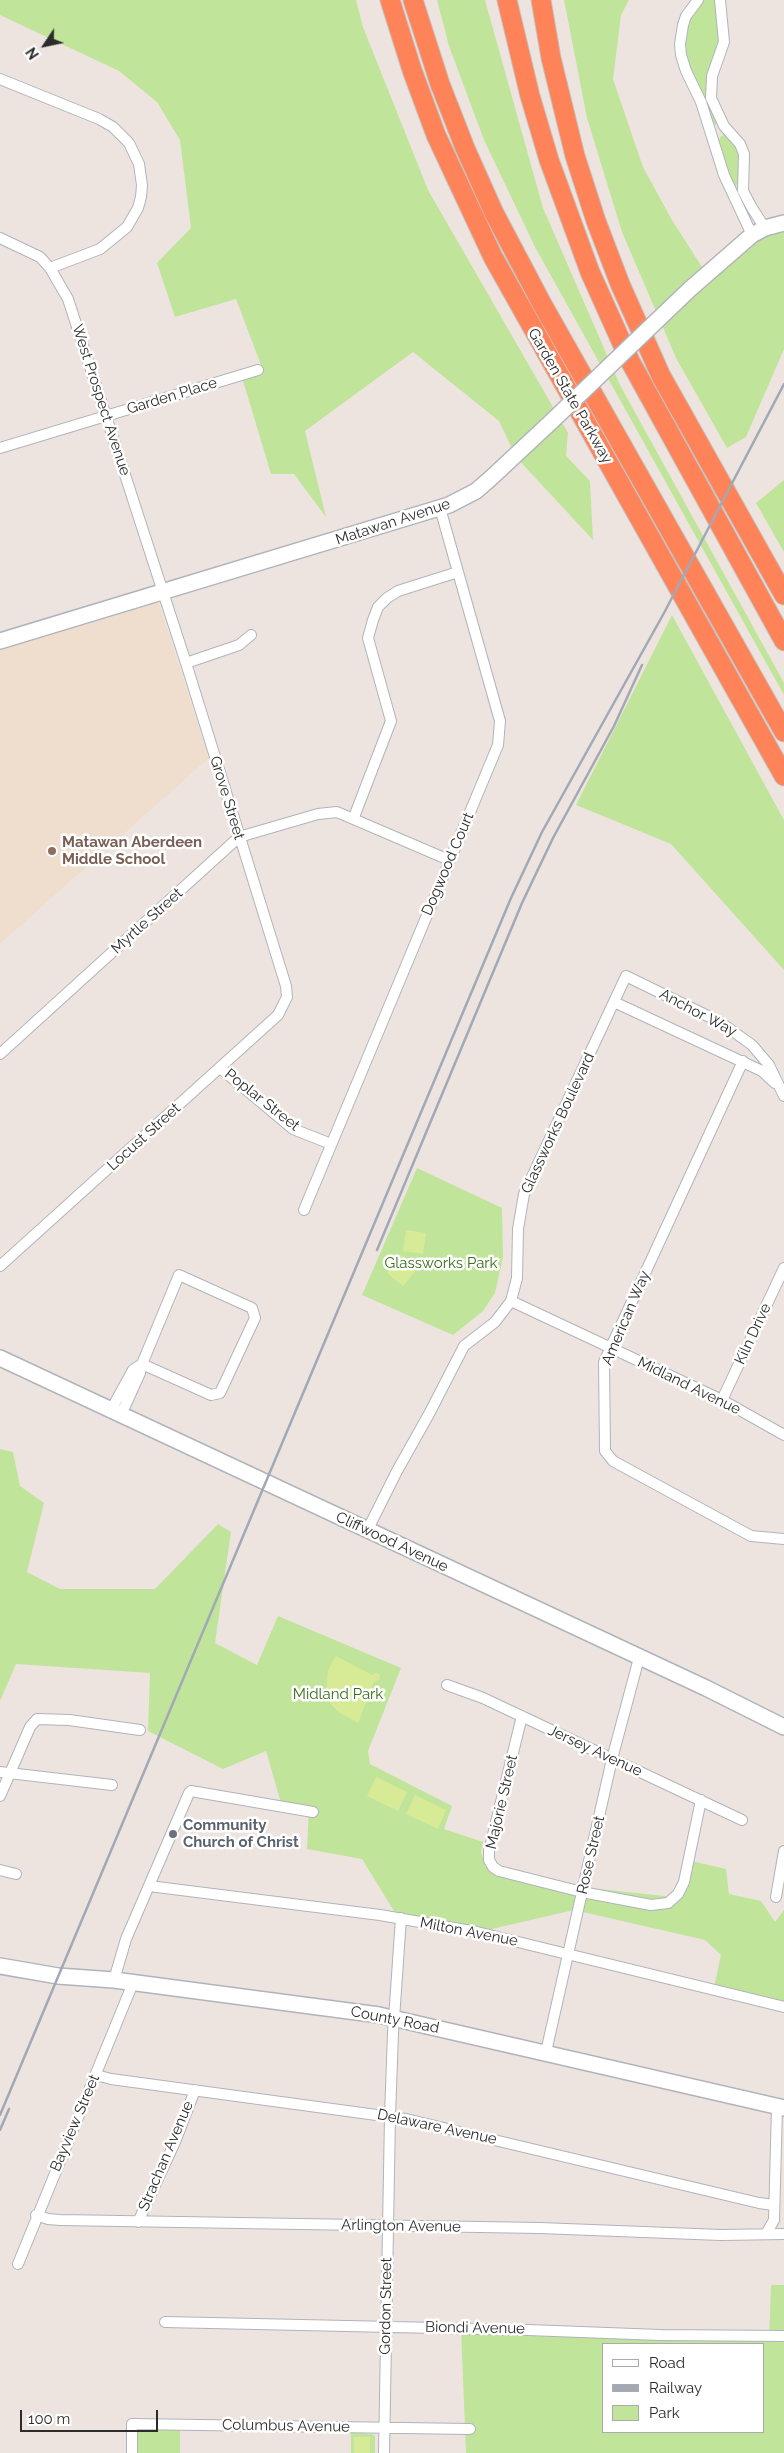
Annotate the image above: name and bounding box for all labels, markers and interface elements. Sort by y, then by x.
north arrow [20,20,70,70]
text: N [23,44,42,62]
street label: West Prospect Avenue [68,322,134,478]
street label: Garden State Parkway [524,325,616,467]
street label: Garden Place [125,374,219,418]
street label: Matawan Avenue [333,495,453,549]
street label: Grove Street [206,754,248,842]
street label: Dogwood Court [418,810,478,918]
place label: Matawan Aberdeen Middle School [62,833,202,868]
marker: Matawan Aberdeen Middle School [46,845,58,857]
street label: Myrtle Street [108,884,186,958]
street label: Anchor Way [656,985,740,1041]
street label: Glassworks Boulevard [517,1050,599,1196]
street label: Poplar Street [221,1065,303,1135]
street label: Locust Street [104,1099,184,1175]
park label: Glassworks Park [384,1254,498,1272]
street label: American Way [598,1268,654,1368]
street label: Kiln Drive [731,1301,775,1367]
street label: Midland Avenue [634,1353,744,1419]
street label: Cliffwood Avenue [333,1508,451,1576]
park label: Midland Park [293,1685,383,1703]
street label: Jersey Avenue [545,1721,645,1781]
street label: Majorie Street [482,1753,522,1851]
street label: Rose Street [573,1814,609,1896]
place label: Community Church of Christ [183,1816,299,1851]
marker: Community Church of Christ [167,1828,179,1840]
street label: Milton Avenue [418,1914,520,1950]
street label: County Road [349,2003,441,2037]
street label: Bayview Street [46,2072,104,2174]
street label: Strachan Avenue [135,2098,197,2214]
street label: Delaware Avenue [375,2106,499,2148]
street label: Arlington Avenue [341,2216,461,2236]
street label: Gordon Street [376,2257,396,2355]
street label: Biondi Avenue [425,2318,525,2338]
legend [602,2343,764,2433]
text: Road [649,2354,685,2372]
text: Railway [649,2379,702,2397]
scale bar [22,2400,160,2432]
text: Park [649,2404,680,2422]
text: 100 m [28,2410,70,2428]
street label: Columbus Avenue [222,2416,350,2436]

